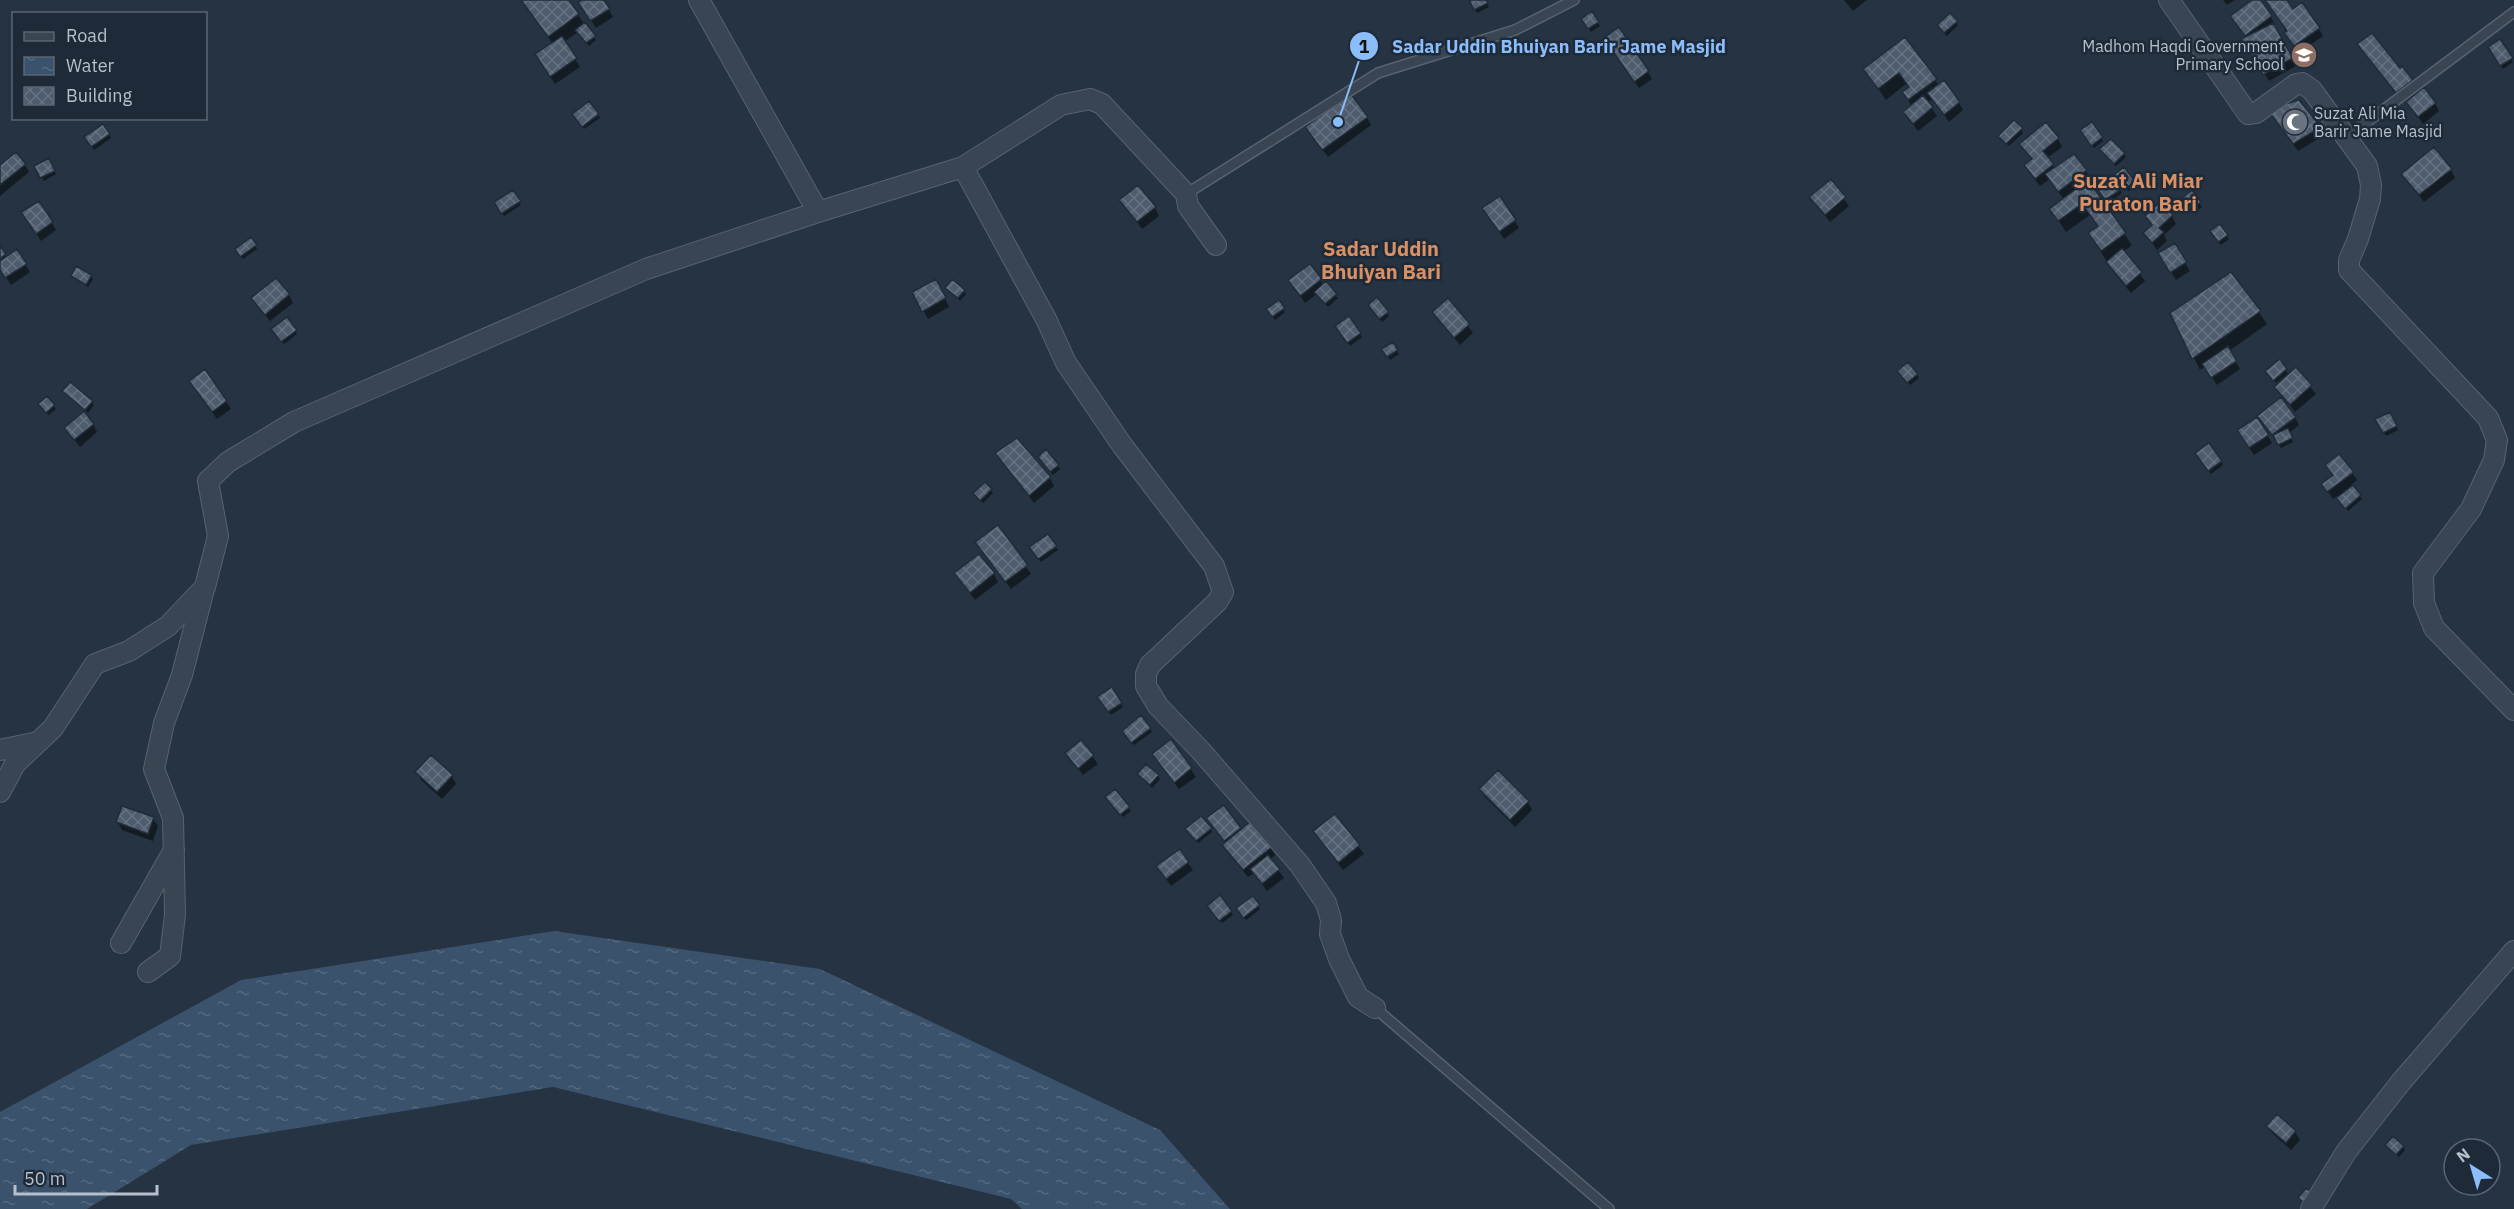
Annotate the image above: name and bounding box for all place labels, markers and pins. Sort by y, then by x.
callout: Sadar Uddin Bhuiyan Barir Jame Masjid [1349,28,1738,64]
place label: Madhom Haqdi Government Primary School [2082,36,2284,74]
school or university icon: Madhom Haqdi Government Primary School [2289,40,2319,70]
place label: Suzat Ali Mia Barir Jame Masjid [2314,103,2442,141]
mosque icon: Suzat Ali Mia Barir Jame Masjid [2280,107,2310,137]

